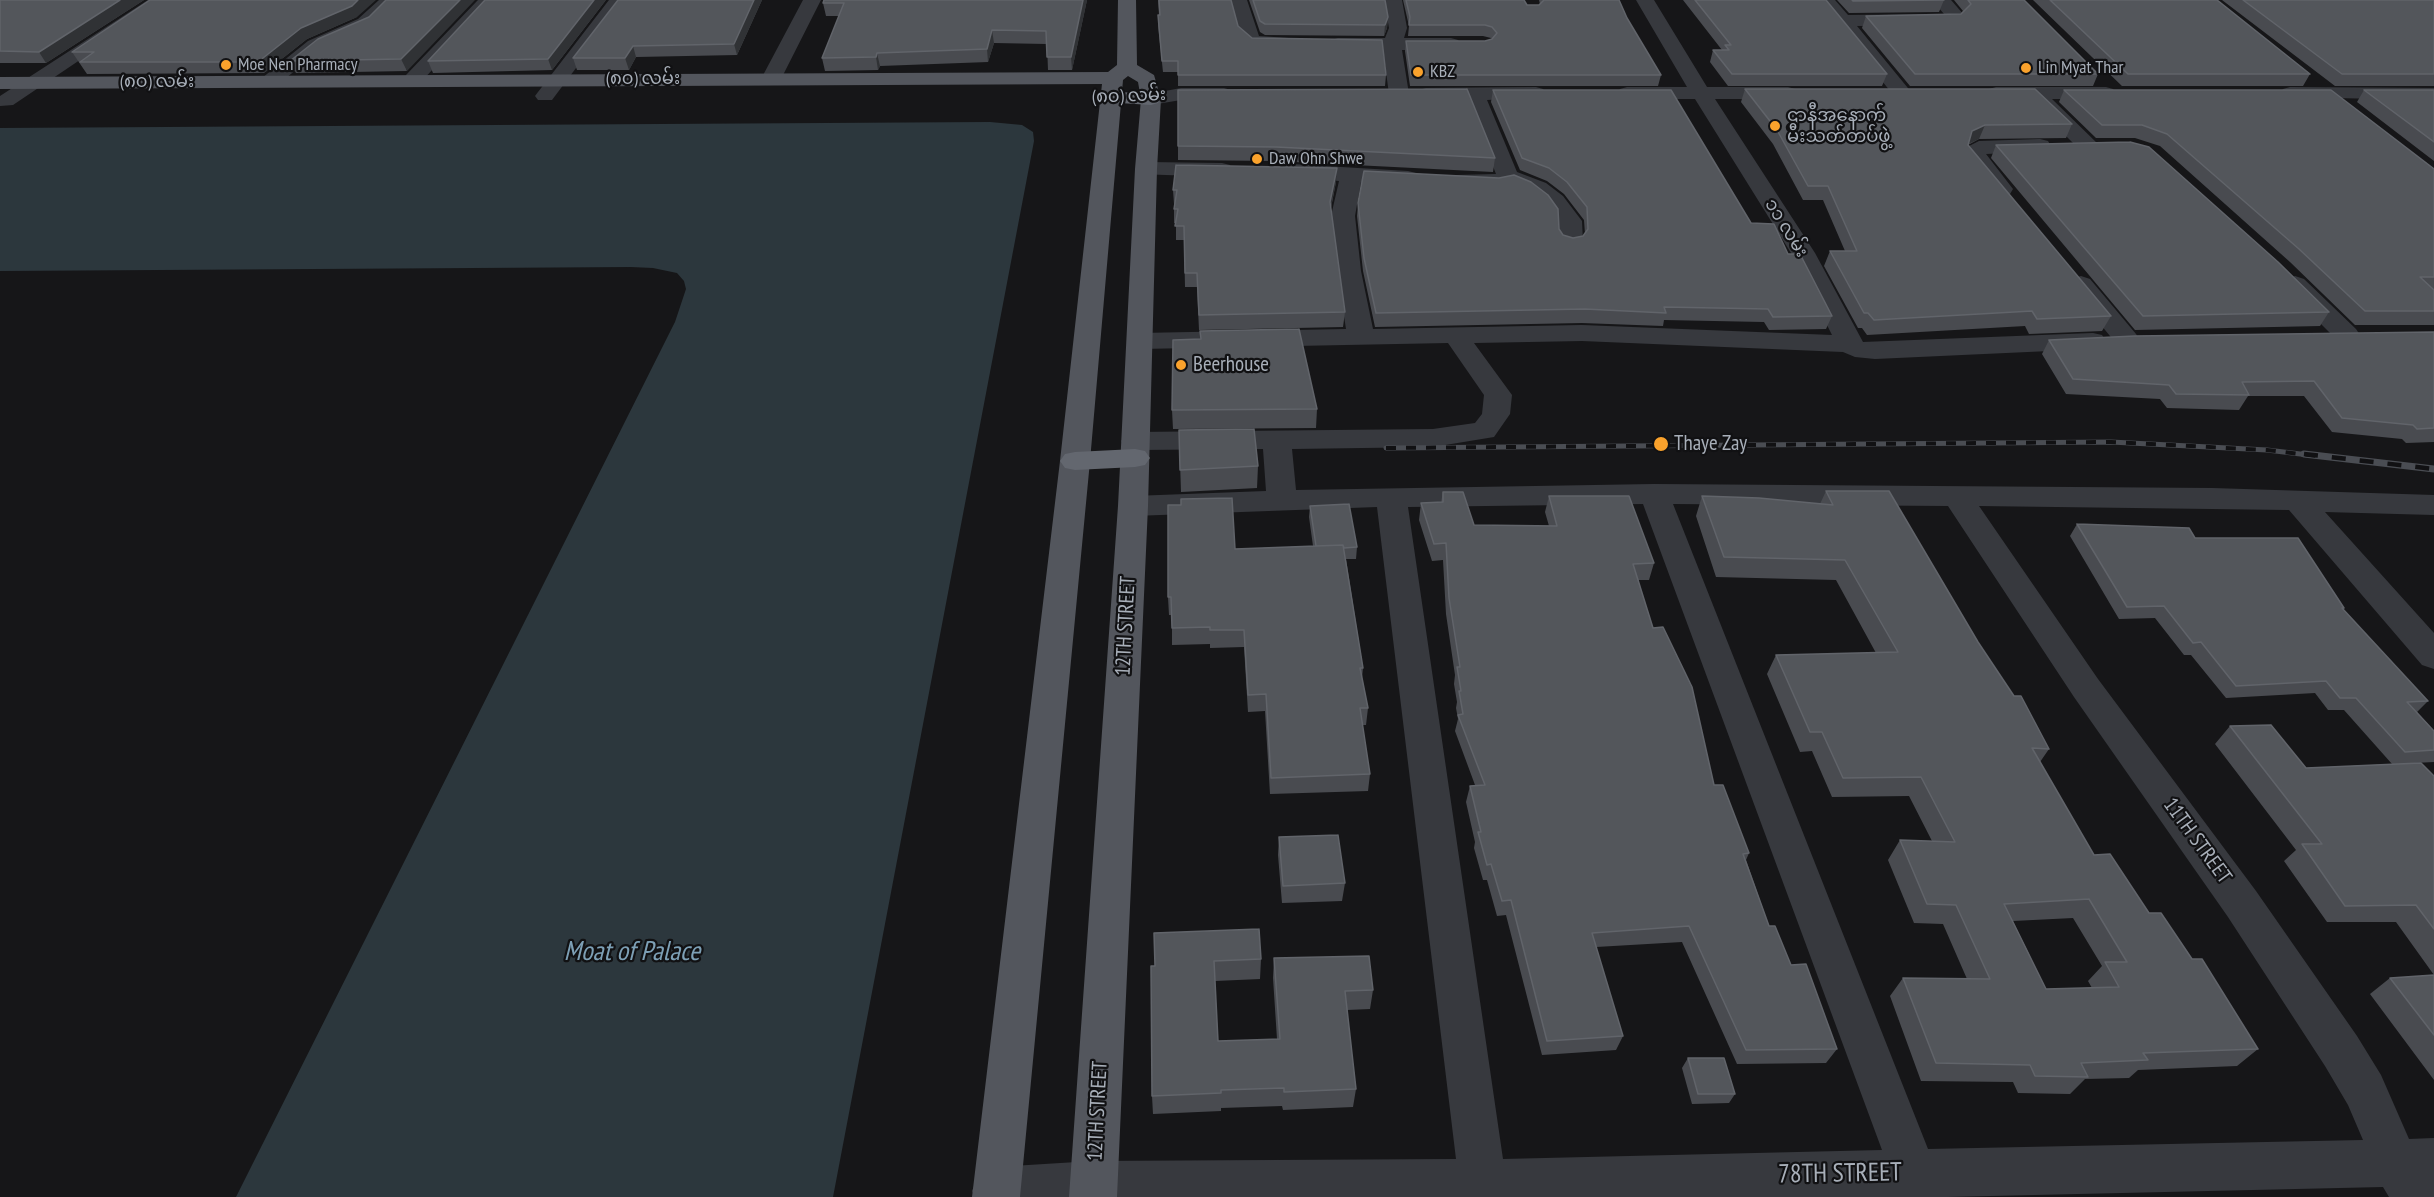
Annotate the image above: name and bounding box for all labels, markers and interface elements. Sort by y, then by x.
place label: Moe Nen Pharmacy [238,54,357,76]
place label: Lin Myat Thar [2038,57,2123,79]
marker: Moe Nen Pharmacy [219,58,233,72]
place label: KBZ [1430,61,1455,83]
marker: Lin Myat Thar [2019,61,2033,75]
marker: KBZ [1411,65,1425,79]
street label: (၈၀) လမ်း [606,68,680,90]
street label: (၈၀) လမ်း [120,71,194,93]
street label: (၈၀) လမ်း [1091,84,1167,108]
place label: ဌာနီအနောက် မီးသတ်တပ်ဖွဲ့ [1787,105,1890,148]
marker: ဌာနီအနောက် မီးသတ်တပ်ဖွဲ့ [1768,119,1782,133]
place label: Daw Ohn Shwe [1269,148,1363,170]
marker: Daw Ohn Shwe [1250,152,1264,166]
street label: ၁၁ လမ်း [1760,195,1812,261]
place label: Beerhouse [1193,352,1269,378]
marker: Beerhouse [1174,358,1188,372]
place label: Thaye Zay [1674,431,1747,457]
marker: Thaye Zay [1652,435,1670,453]
street label: 12TH STREET [1111,575,1141,677]
street label: 11TH STREET [2157,793,2237,889]
water label: Moat of Palace [564,936,700,968]
street label: 12TH STREET [1083,1060,1113,1162]
street label: 78TH STREET [1778,1157,1902,1191]

